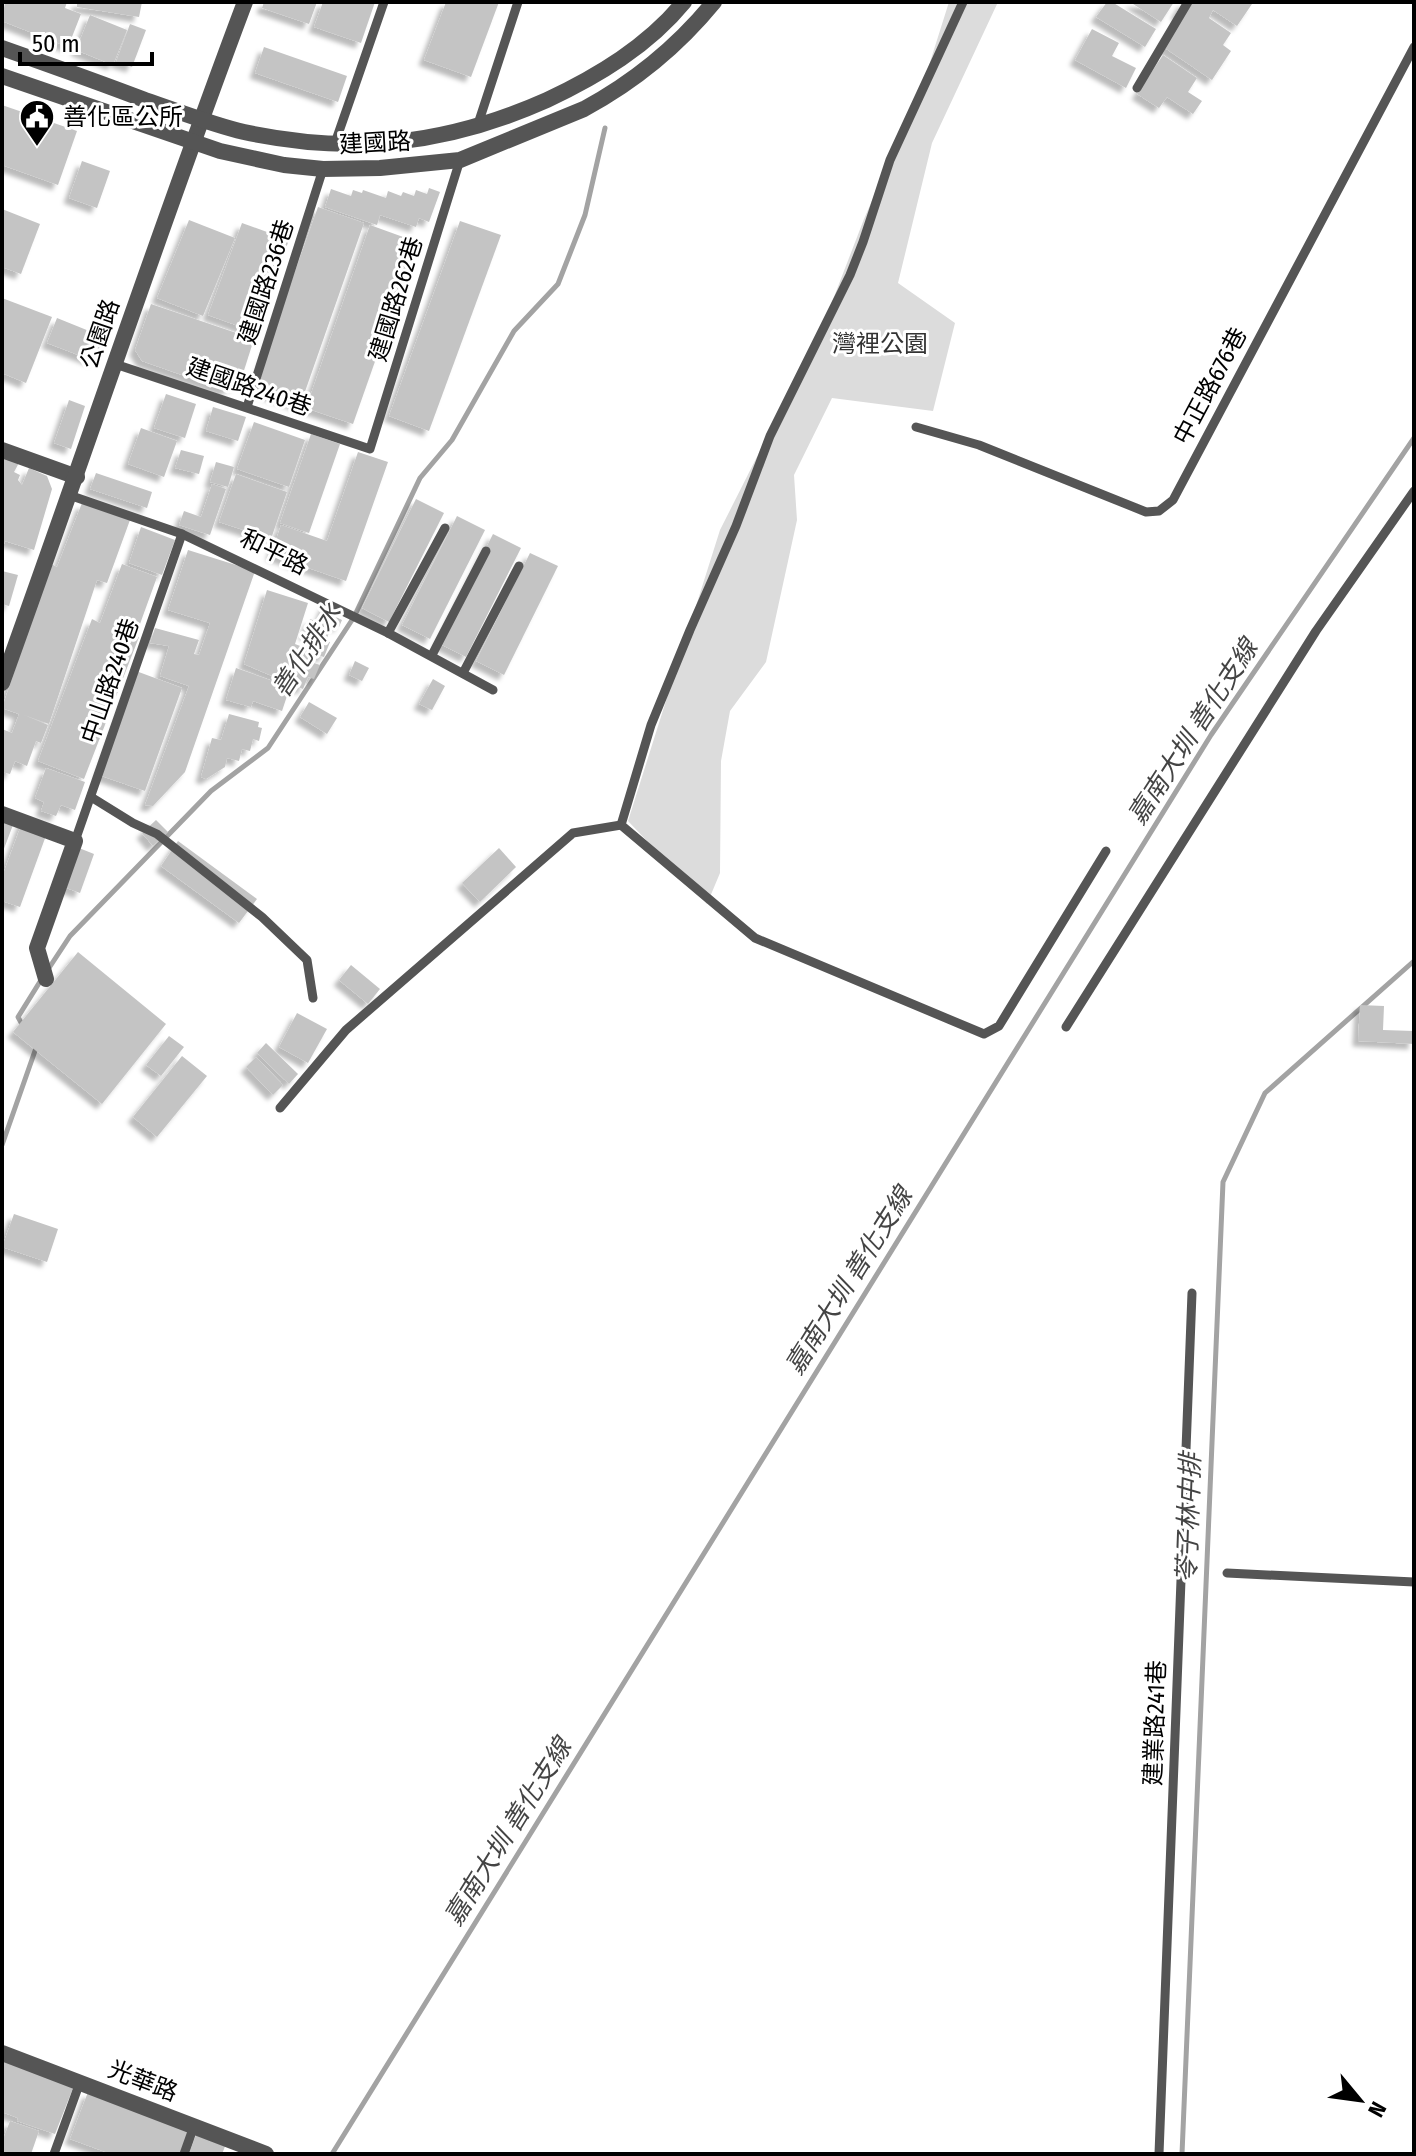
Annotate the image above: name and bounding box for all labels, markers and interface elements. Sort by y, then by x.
scale bar [20,16,152,66]
text: 50 m [32,30,80,58]
public building icon: 善化區公所 [18,98,56,148]
place label: 善化區公所 [63,103,183,131]
street label: 建國路 [338,127,412,159]
street label: 建國路236巷 [233,216,299,348]
street label: 建國路262巷 [364,233,428,365]
street label: 公園路 [75,295,125,373]
street label: 中正路676巷 [1167,323,1253,449]
park label: 灣裡公園 [832,330,928,358]
street label: 建國路240巷 [183,353,315,421]
street label: 和平路 [236,524,312,580]
water label: 善化排水 [266,598,349,703]
street label: 中山路240巷 [76,615,144,747]
water label: 嘉南大圳 善化支線 [1122,631,1266,830]
water label: 嘉南大圳 善化支線 [779,1180,920,1380]
water label: 苓子林中排 [1171,1450,1207,1584]
street label: 建業路241巷 [1139,1660,1171,1786]
water label: 嘉南大圳 善化支線 [438,1731,579,1931]
street label: 光華路 [104,2055,182,2107]
north arrow [1320,2060,1400,2140]
text: N [1362,2097,1392,2122]

